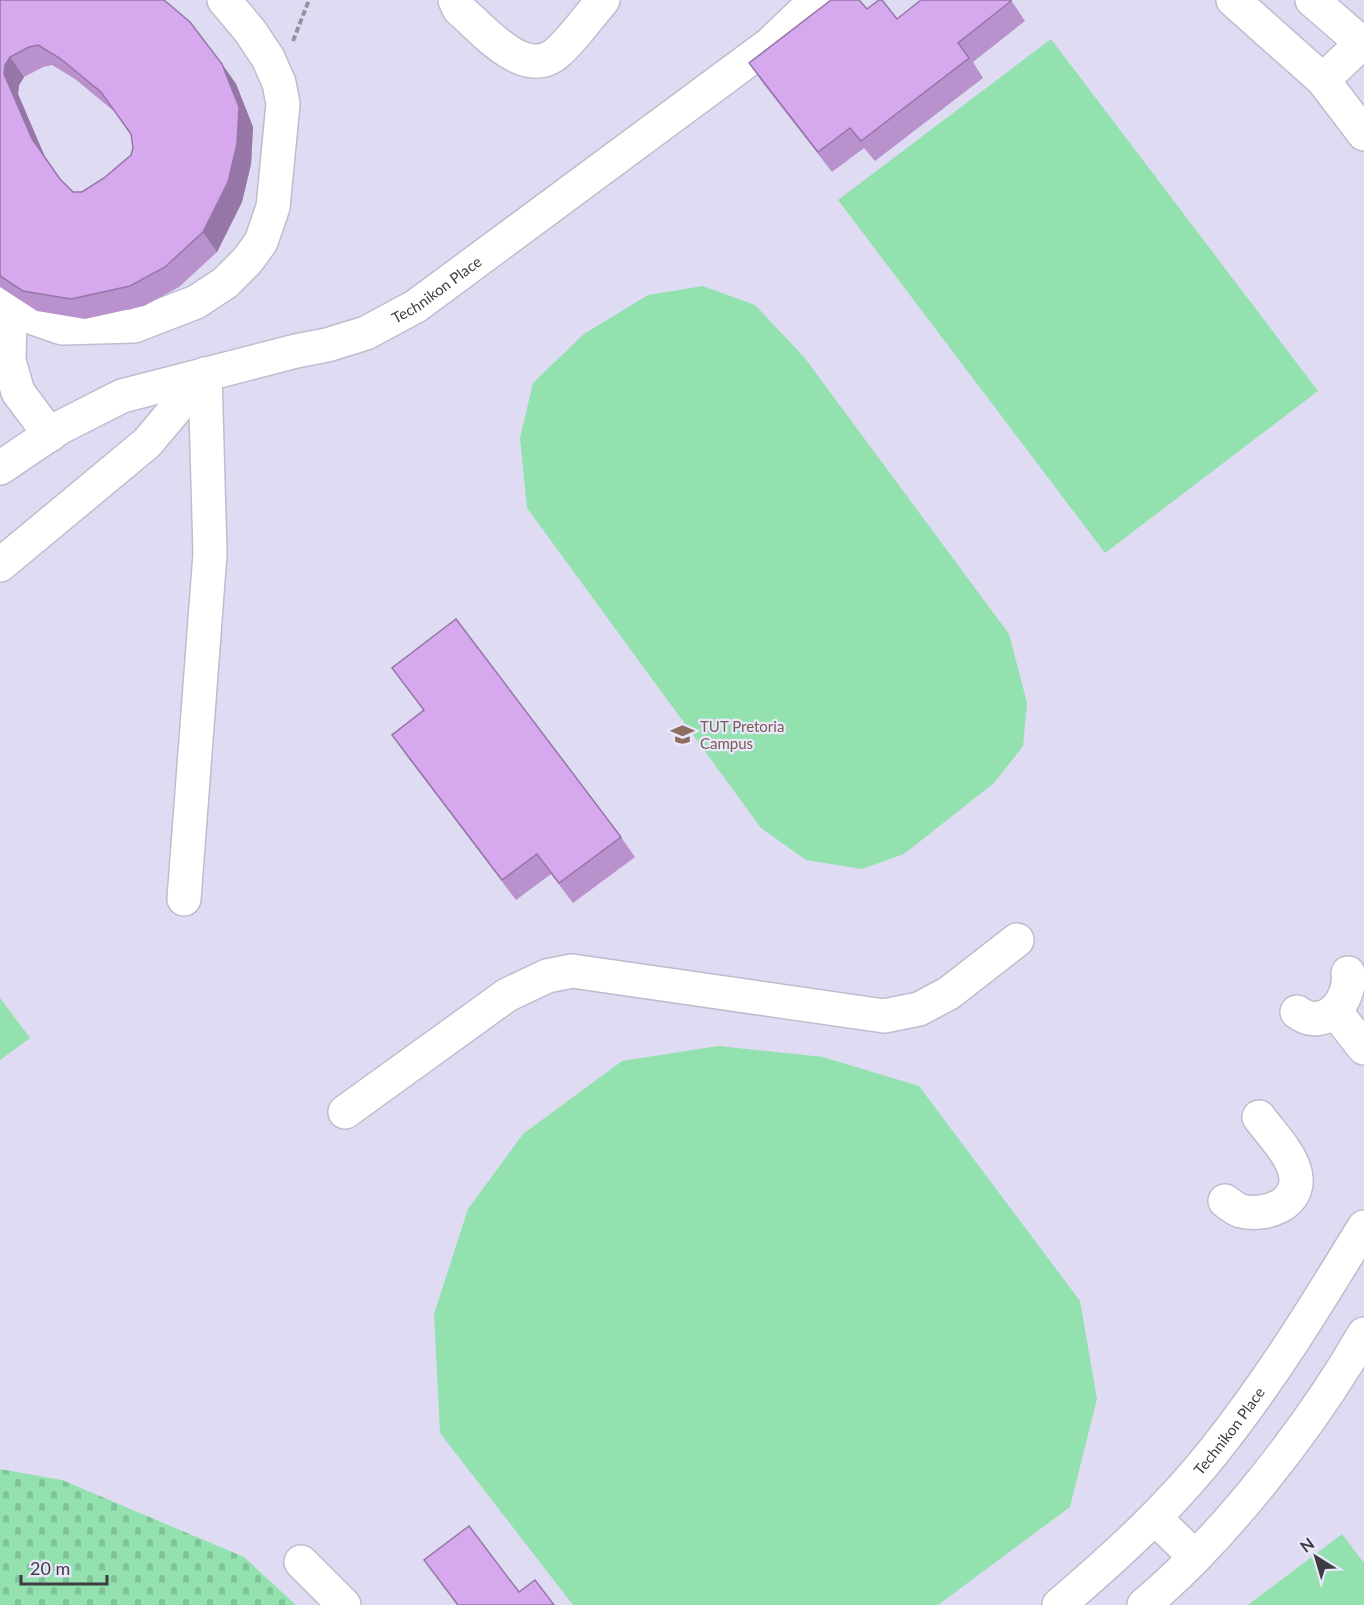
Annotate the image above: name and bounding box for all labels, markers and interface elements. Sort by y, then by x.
street label: Technikon Place [388,252,485,327]
place label: TUT Pretoria Campus [700,717,784,752]
school or university icon: TUT Pretoria Campus [669,722,695,748]
street label: Technikon Place [1190,1383,1268,1478]
north arrow [1286,1527,1346,1587]
text: N [1296,1533,1317,1556]
scale bar [21,1548,106,1586]
text: 20 m [30,1557,70,1579]

